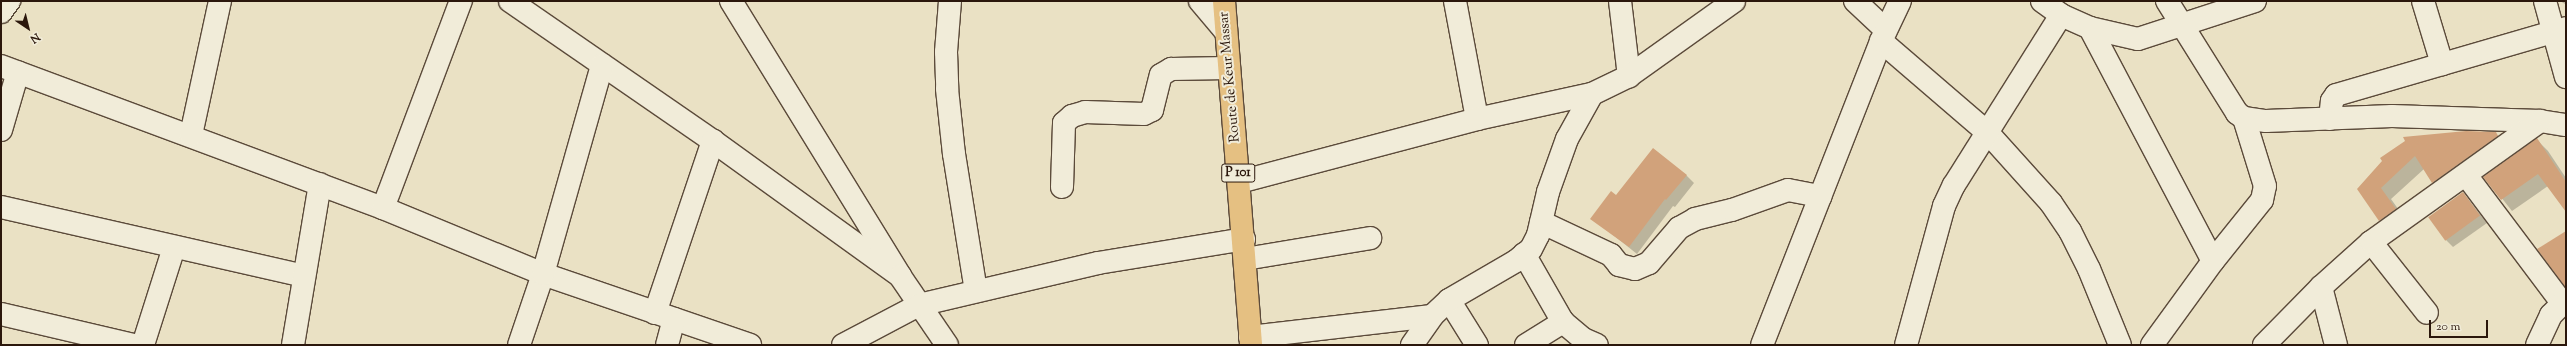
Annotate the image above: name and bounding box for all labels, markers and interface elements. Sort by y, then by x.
north arrow [8,8,48,48]
street label: Route de Keur Massar [1216,11,1244,143]
text: N [27,29,43,47]
road number: P 101 [1221,162,1255,184]
scale bar [2431,312,2490,338]
text: 20 m [2436,318,2460,336]

